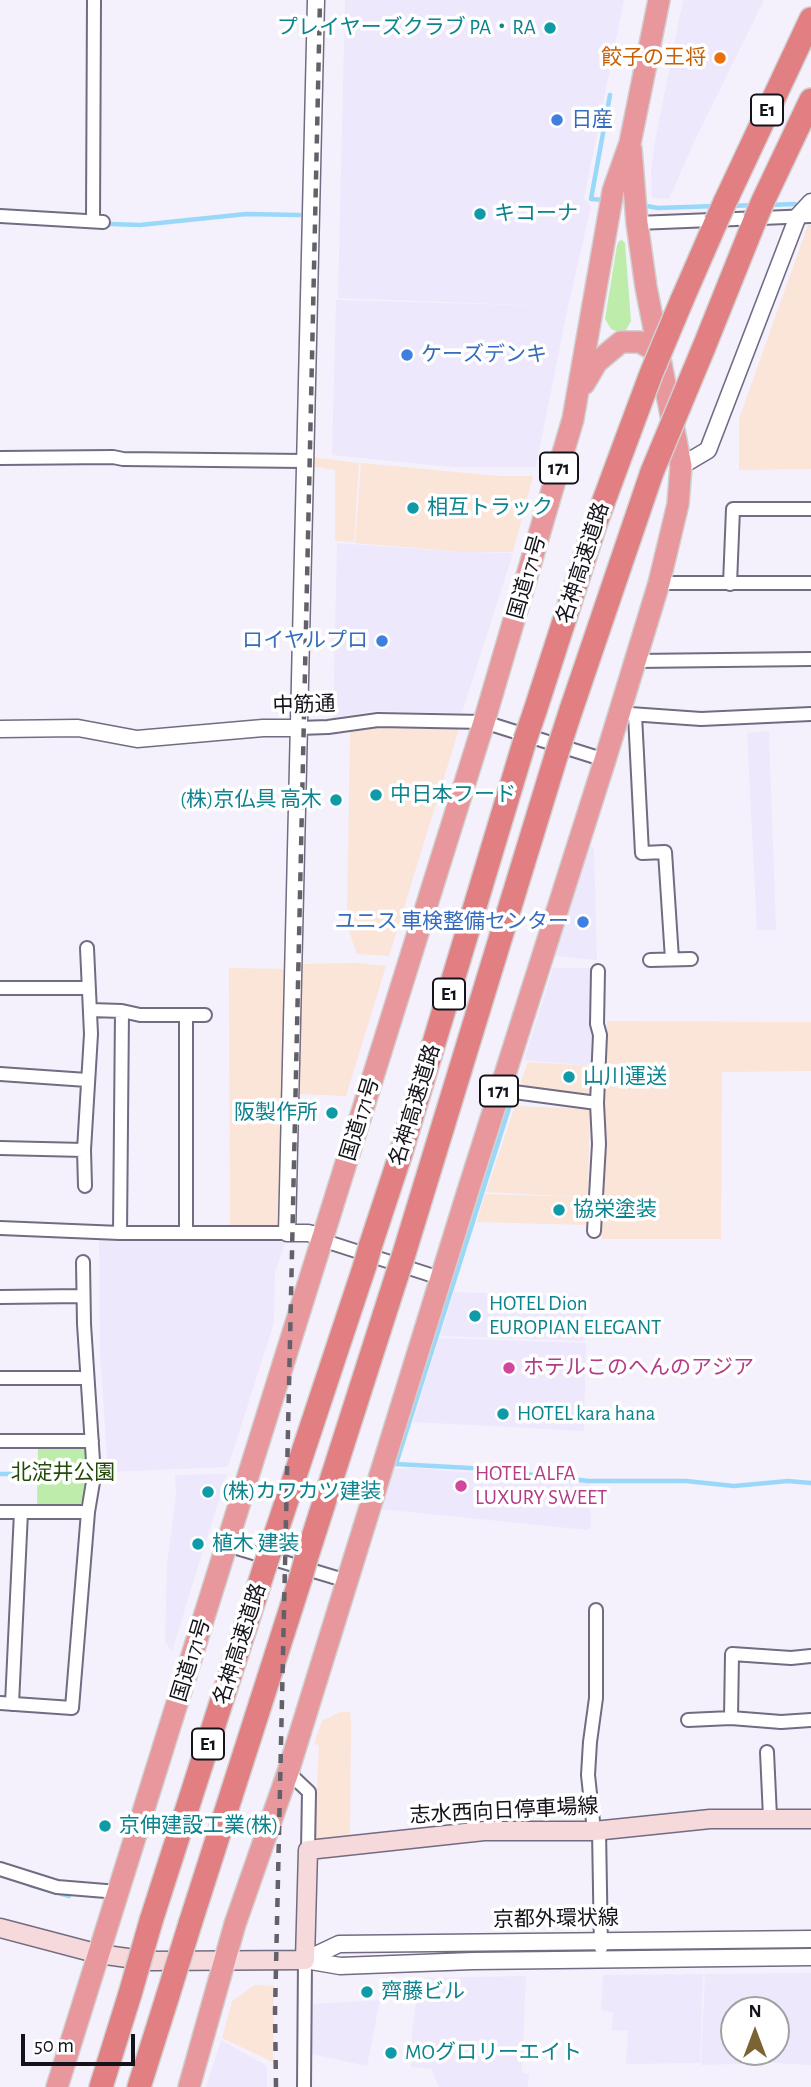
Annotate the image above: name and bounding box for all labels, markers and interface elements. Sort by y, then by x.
place label: プレイヤーズクラブ PA・RA [277,15,536,41]
marker: プレイヤーズクラブ PA・RA [542,20,558,36]
place label: 餃子の王将 [601,45,706,71]
marker: 餃子の王将 [712,50,728,66]
road number: E1 [751,94,783,125]
place label: 日産 [571,107,613,133]
marker: 日産 [549,112,565,128]
place label: キコーナ [494,201,578,227]
marker: キコーナ [472,206,488,222]
place label: ケーズデンキ [421,342,547,368]
marker: ケーズデンキ [399,347,415,363]
road number: 171 [540,453,578,484]
place label: 相互トラック [427,495,553,521]
street label: 名神高速道路 [552,499,614,627]
marker: 相互トラック [405,500,421,516]
street label: 国道171号 [503,532,551,622]
place label: ロイヤルプロ [242,628,368,654]
marker: ロイヤルプロ [374,633,390,649]
street label: 中筋通 [272,691,336,719]
place label: 中日本フード [390,782,516,808]
place label: (株)京仏具 高木 [180,787,322,813]
marker: 中日本フード [368,787,384,803]
marker: (株)京仏具 高木 [328,792,344,808]
place label: ユニス 車検整備センター [335,909,569,935]
marker: ユニス 車検整備センター [575,914,591,930]
road number: E1 [433,978,465,1010]
street label: 名神高速道路 [385,1041,445,1169]
place label: 山川運送 [583,1064,667,1090]
marker: 山川運送 [561,1069,577,1085]
street label: 国道171号 [335,1074,385,1164]
road number: 171 [480,1076,518,1106]
place label: 阪製作所 [234,1100,318,1126]
marker: 阪製作所 [324,1105,340,1121]
place label: 協栄塗装 [573,1197,657,1223]
marker: 協栄塗装 [551,1202,567,1218]
place label: HOTEL Dion EUROPIAN ELEGANT [489,1291,661,1341]
marker: HOTEL Dion EUROPIAN ELEGANT [467,1308,483,1324]
place label: ホテルこのへんのアジア [523,1355,754,1381]
marker: ホテルこのへんのアジア [501,1360,517,1376]
place label: HOTEL kara hana [517,1401,655,1427]
marker: HOTEL kara hana [495,1406,511,1422]
park label: 北淀井公園 [11,1460,115,1486]
place label: HOTEL ALFA LUXURY SWEET [475,1461,607,1511]
marker: HOTEL ALFA LUXURY SWEET [453,1478,469,1494]
place label: (株)カワカツ建装 [222,1479,381,1505]
marker: (株)カワカツ建装 [200,1484,216,1500]
place label: 植木 建装 [212,1531,299,1557]
marker: 植木 建装 [190,1536,206,1552]
street label: 名神高速道路 [209,1580,271,1708]
street label: 国道171号 [166,1615,216,1705]
road number: E1 [192,1728,224,1760]
street label: 志水西向日停車場線 [409,1793,599,1829]
place label: 京伸建設工業(株) [119,1813,278,1839]
marker: 京伸建設工業(株) [97,1818,113,1834]
street label: 京都外環状線 [493,1905,619,1933]
place label: 齊藤ビル [381,1979,465,2005]
marker: 齊藤ビル [359,1984,375,2000]
north arrow [720,1996,790,2066]
text: N [748,2002,762,2021]
scale bar [24,2021,138,2064]
text: 50 m [34,2035,74,2056]
place label: MOグロリーエイト [405,2040,582,2066]
marker: MOグロリーエイト [383,2045,399,2061]

